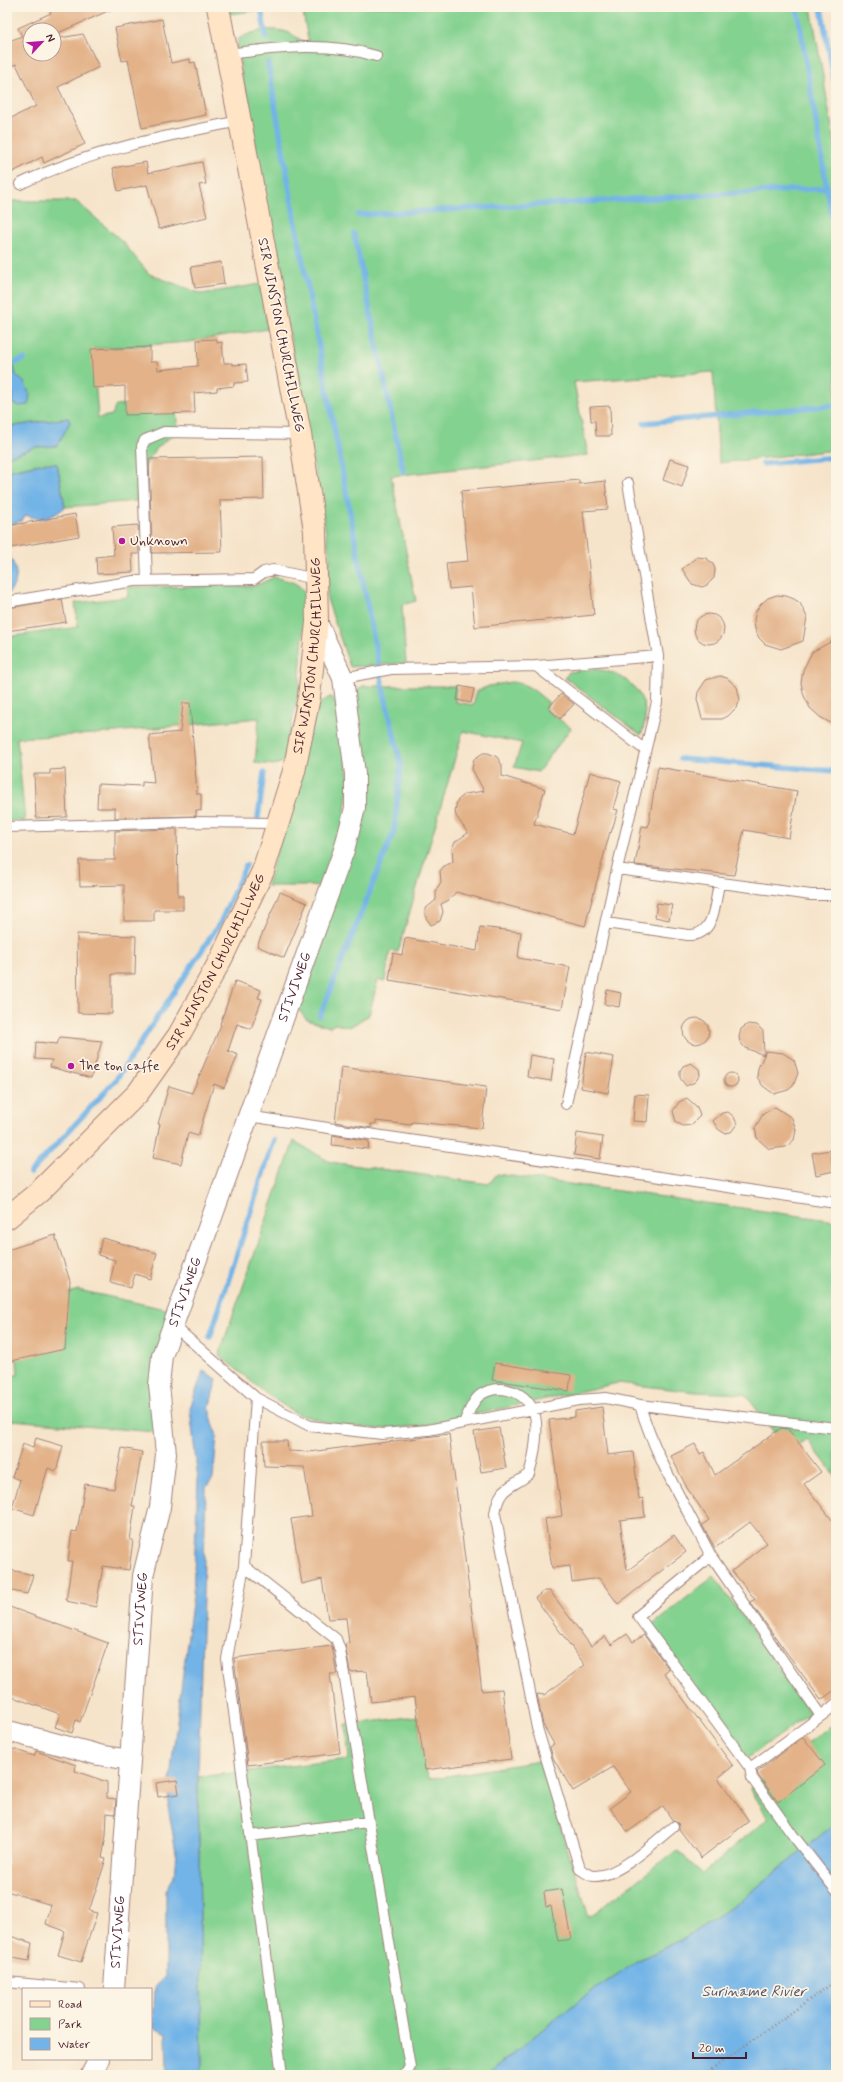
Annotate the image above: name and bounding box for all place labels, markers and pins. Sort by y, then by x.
place label: Unknown [130,532,188,550]
marker: Unknown [117,536,127,546]
place label: The ton caffe [79,1057,160,1075]
marker: The ton caffe [66,1061,76,1071]

